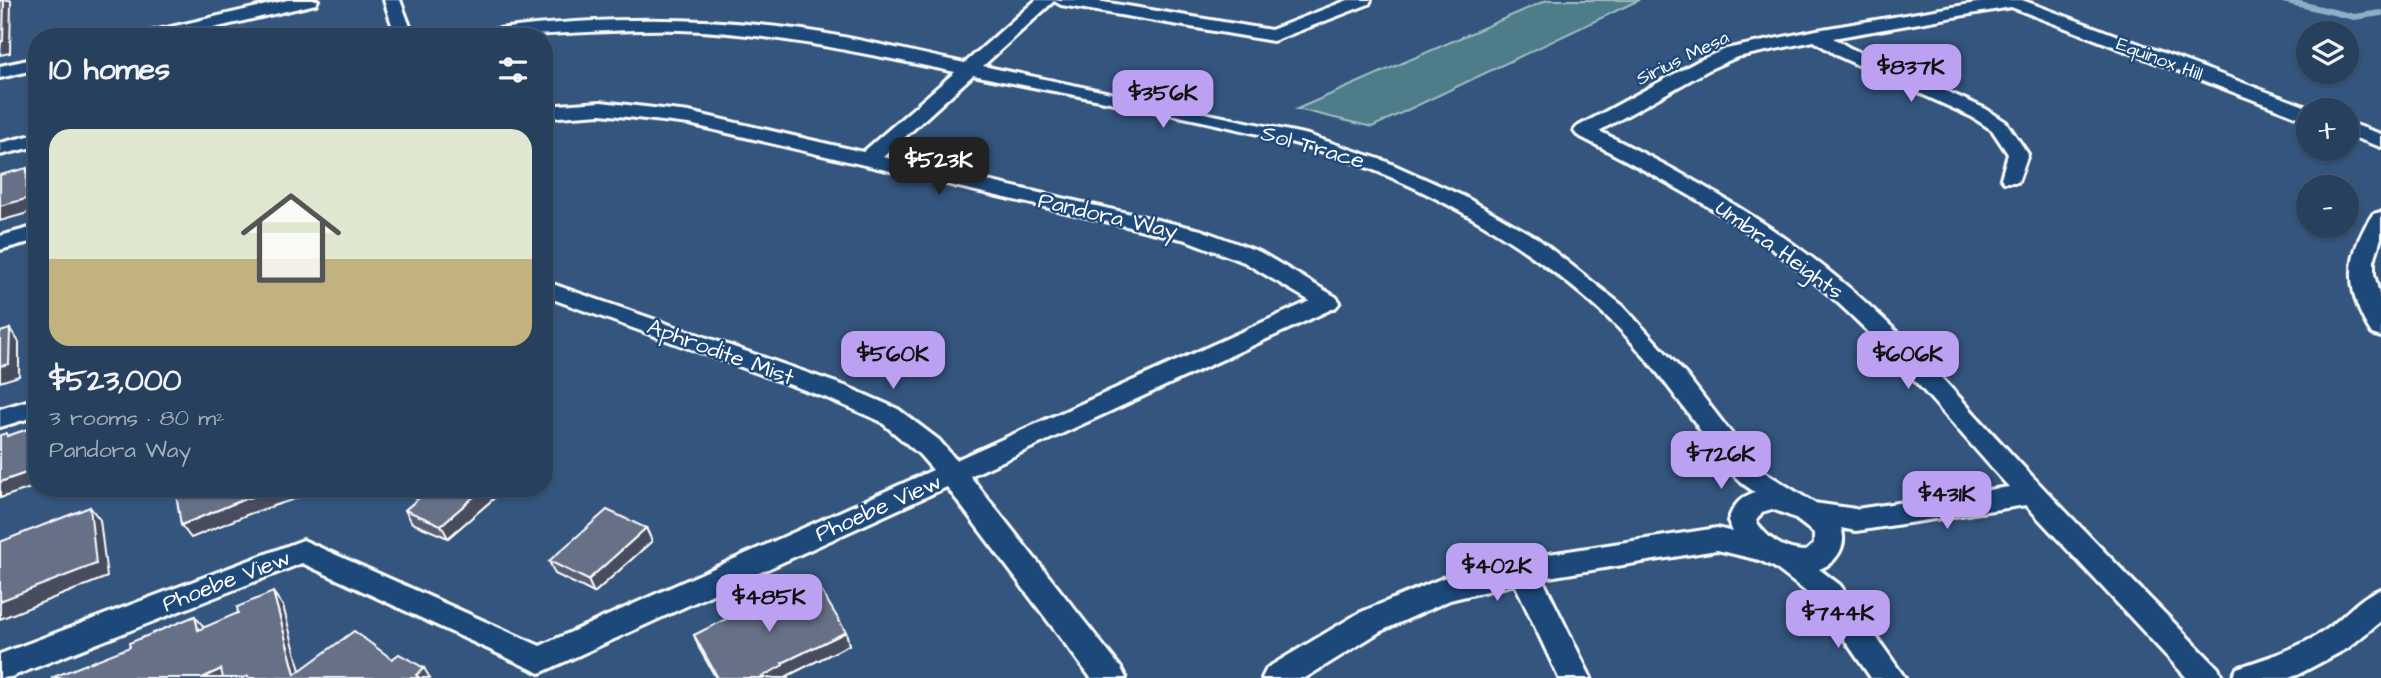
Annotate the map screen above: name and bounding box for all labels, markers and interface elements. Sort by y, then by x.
map controls [2296,21,2359,238]
button: layers [2296,21,2359,84]
street label: Sirius Mesa [1632,24,1734,92]
street label: Equinox Hill [2112,31,2207,88]
pin: $837K [1862,44,1960,104]
text: 10 homes [49,49,170,91]
icon: filters [494,51,532,89]
text: $837K [1877,51,1945,83]
pin: $356K [1114,71,1212,130]
text: $356K [1128,77,1198,109]
button: + [2296,98,2359,161]
street label: Sol Trace [1257,117,1368,177]
pin: $523K [890,138,988,197]
text: $523K [905,144,973,176]
icon: home [228,175,354,301]
button: − [2296,175,2359,238]
street label: Pandora Way [1035,184,1181,249]
street label: Umbra Heights [1708,192,1850,308]
street label: Aphrodite Mist [643,311,799,394]
pin: $560K [844,332,942,391]
pin: $606K [1859,332,1957,391]
text: $560K [857,338,929,370]
text: $606K [1873,338,1943,370]
text: $523,000 [49,360,181,402]
text: 3 rooms · 80 m² [49,402,225,434]
pin: $726K [1672,432,1770,491]
text: Pandora Way [49,434,191,466]
text: $726K [1687,438,1755,470]
street label: Phoebe View [810,466,947,550]
pin: $431K [1898,472,1996,531]
text: $431K [1918,478,1976,510]
street label: Phoebe View [158,542,295,620]
pin: $402K [1448,544,1546,603]
text: $402K [1462,550,1532,582]
pin: $485K [720,574,818,634]
text: $485K [732,581,806,613]
pin: $744K [1789,590,1887,650]
text: $744K [1802,597,1874,629]

